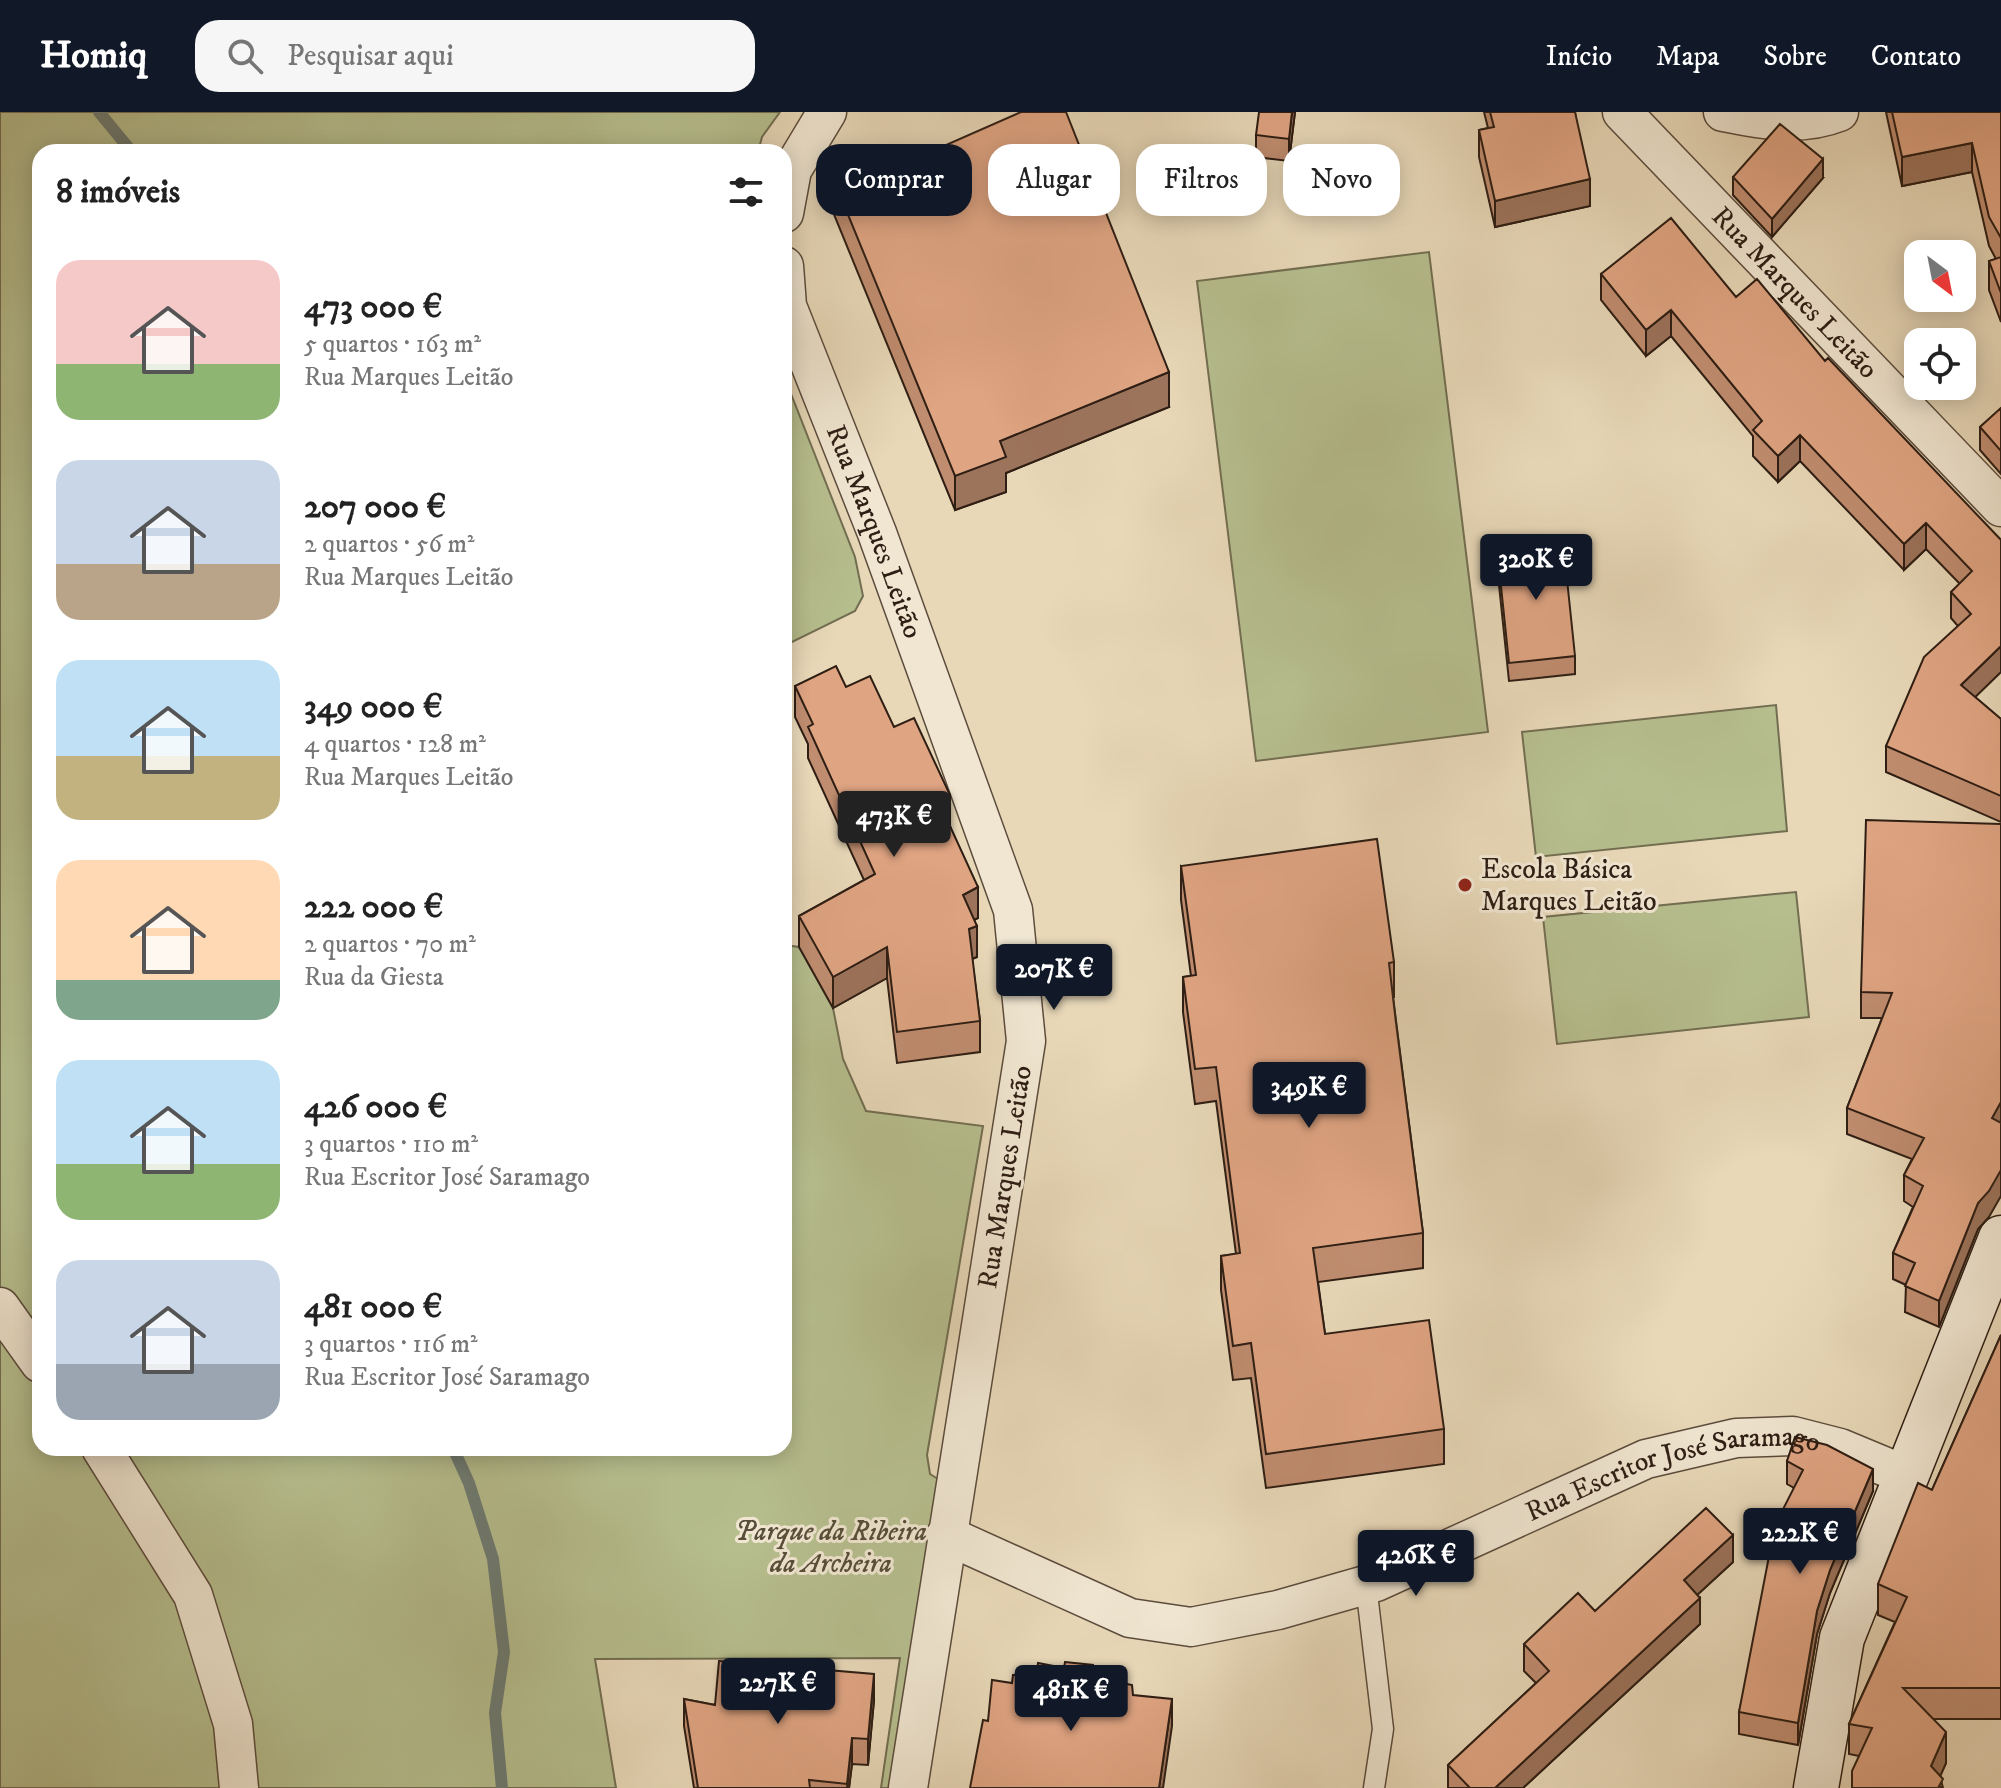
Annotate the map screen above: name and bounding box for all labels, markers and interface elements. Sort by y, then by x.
search box [195,20,755,92]
text: Homiq [40,32,147,80]
icon: search [223,34,267,78]
text: Pesquisar aqui [287,38,454,75]
text: Início [1546,39,1612,74]
text: Mapa [1656,39,1720,74]
text: Sobre [1764,39,1827,74]
text: Contato [1871,39,1961,74]
chip: Comprar [816,144,972,216]
chip: Alugar [988,144,1120,216]
chip: Filtros [1136,144,1267,216]
chip: Novo [1283,144,1400,216]
icon: filters [724,170,768,214]
text: 8 imóveis [56,171,180,213]
street label: Rua Marques Leitão [1704,199,1886,386]
north arrow [1904,240,1976,312]
map controls [1904,240,1976,400]
text: 473 000 € [304,286,442,328]
icon: home [120,292,216,388]
text: 5 quartos · 163 m² [304,328,481,361]
button: locate [1904,328,1976,400]
text: Rua Marques Leitão [304,361,513,394]
street label: Rua Marques Leitão [818,420,931,643]
text: 207 000 € [304,486,446,528]
icon: home [120,492,216,588]
text: 2 quartos · 56 m² [304,528,475,561]
pin: 320K € [1471,534,1601,602]
text: 320K € [1498,543,1574,576]
text: Rua Marques Leitão [304,561,513,594]
text: 349 000 € [304,686,443,728]
icon: home [120,692,216,788]
text: 4 quartos · 128 m² [304,728,486,761]
text: Rua Marques Leitão [304,761,513,794]
pin: 473K € [829,791,959,859]
text: 473K € [856,800,932,833]
place label: Escola Básica Marques Leitão [1481,852,1657,919]
marker: Escola Básica Marques Leitão [1456,876,1474,894]
text: 222 000 € [304,886,444,928]
icon: home [120,892,216,988]
text: 2 quartos · 70 m² [304,928,476,961]
pin: 207K € [989,944,1119,1012]
text: 207K € [1014,953,1094,986]
text: Rua da Giesta [304,961,444,994]
pin: 349K € [1244,1062,1374,1130]
street label: Rua Marques Leitão [970,1063,1040,1291]
text: 349K € [1271,1071,1347,1104]
text: 426 000 € [304,1086,447,1128]
icon: home [120,1092,216,1188]
text: 3 quartos · 110 m² [304,1128,478,1161]
text: Rua Escritor José Saramago [304,1161,590,1194]
text: 481 000 € [304,1286,442,1328]
icon: home [120,1292,216,1388]
text: 3 quartos · 116 m² [304,1328,478,1361]
text: Rua Escritor José Saramago [304,1361,590,1394]
street label: Rua Escritor José Saramago [1520,1418,1824,1529]
pin: 222K € [1735,1508,1865,1576]
park label: Parque da Ribeira da Archeira [735,1514,927,1581]
text: 222K € [1761,1517,1839,1550]
pin: 426K € [1351,1530,1481,1598]
text: 426K € [1376,1539,1456,1572]
pin: 227K € [713,1658,843,1726]
pin: 481K € [1006,1665,1136,1733]
text: 227K € [739,1667,817,1700]
text: 481K € [1033,1674,1109,1707]

